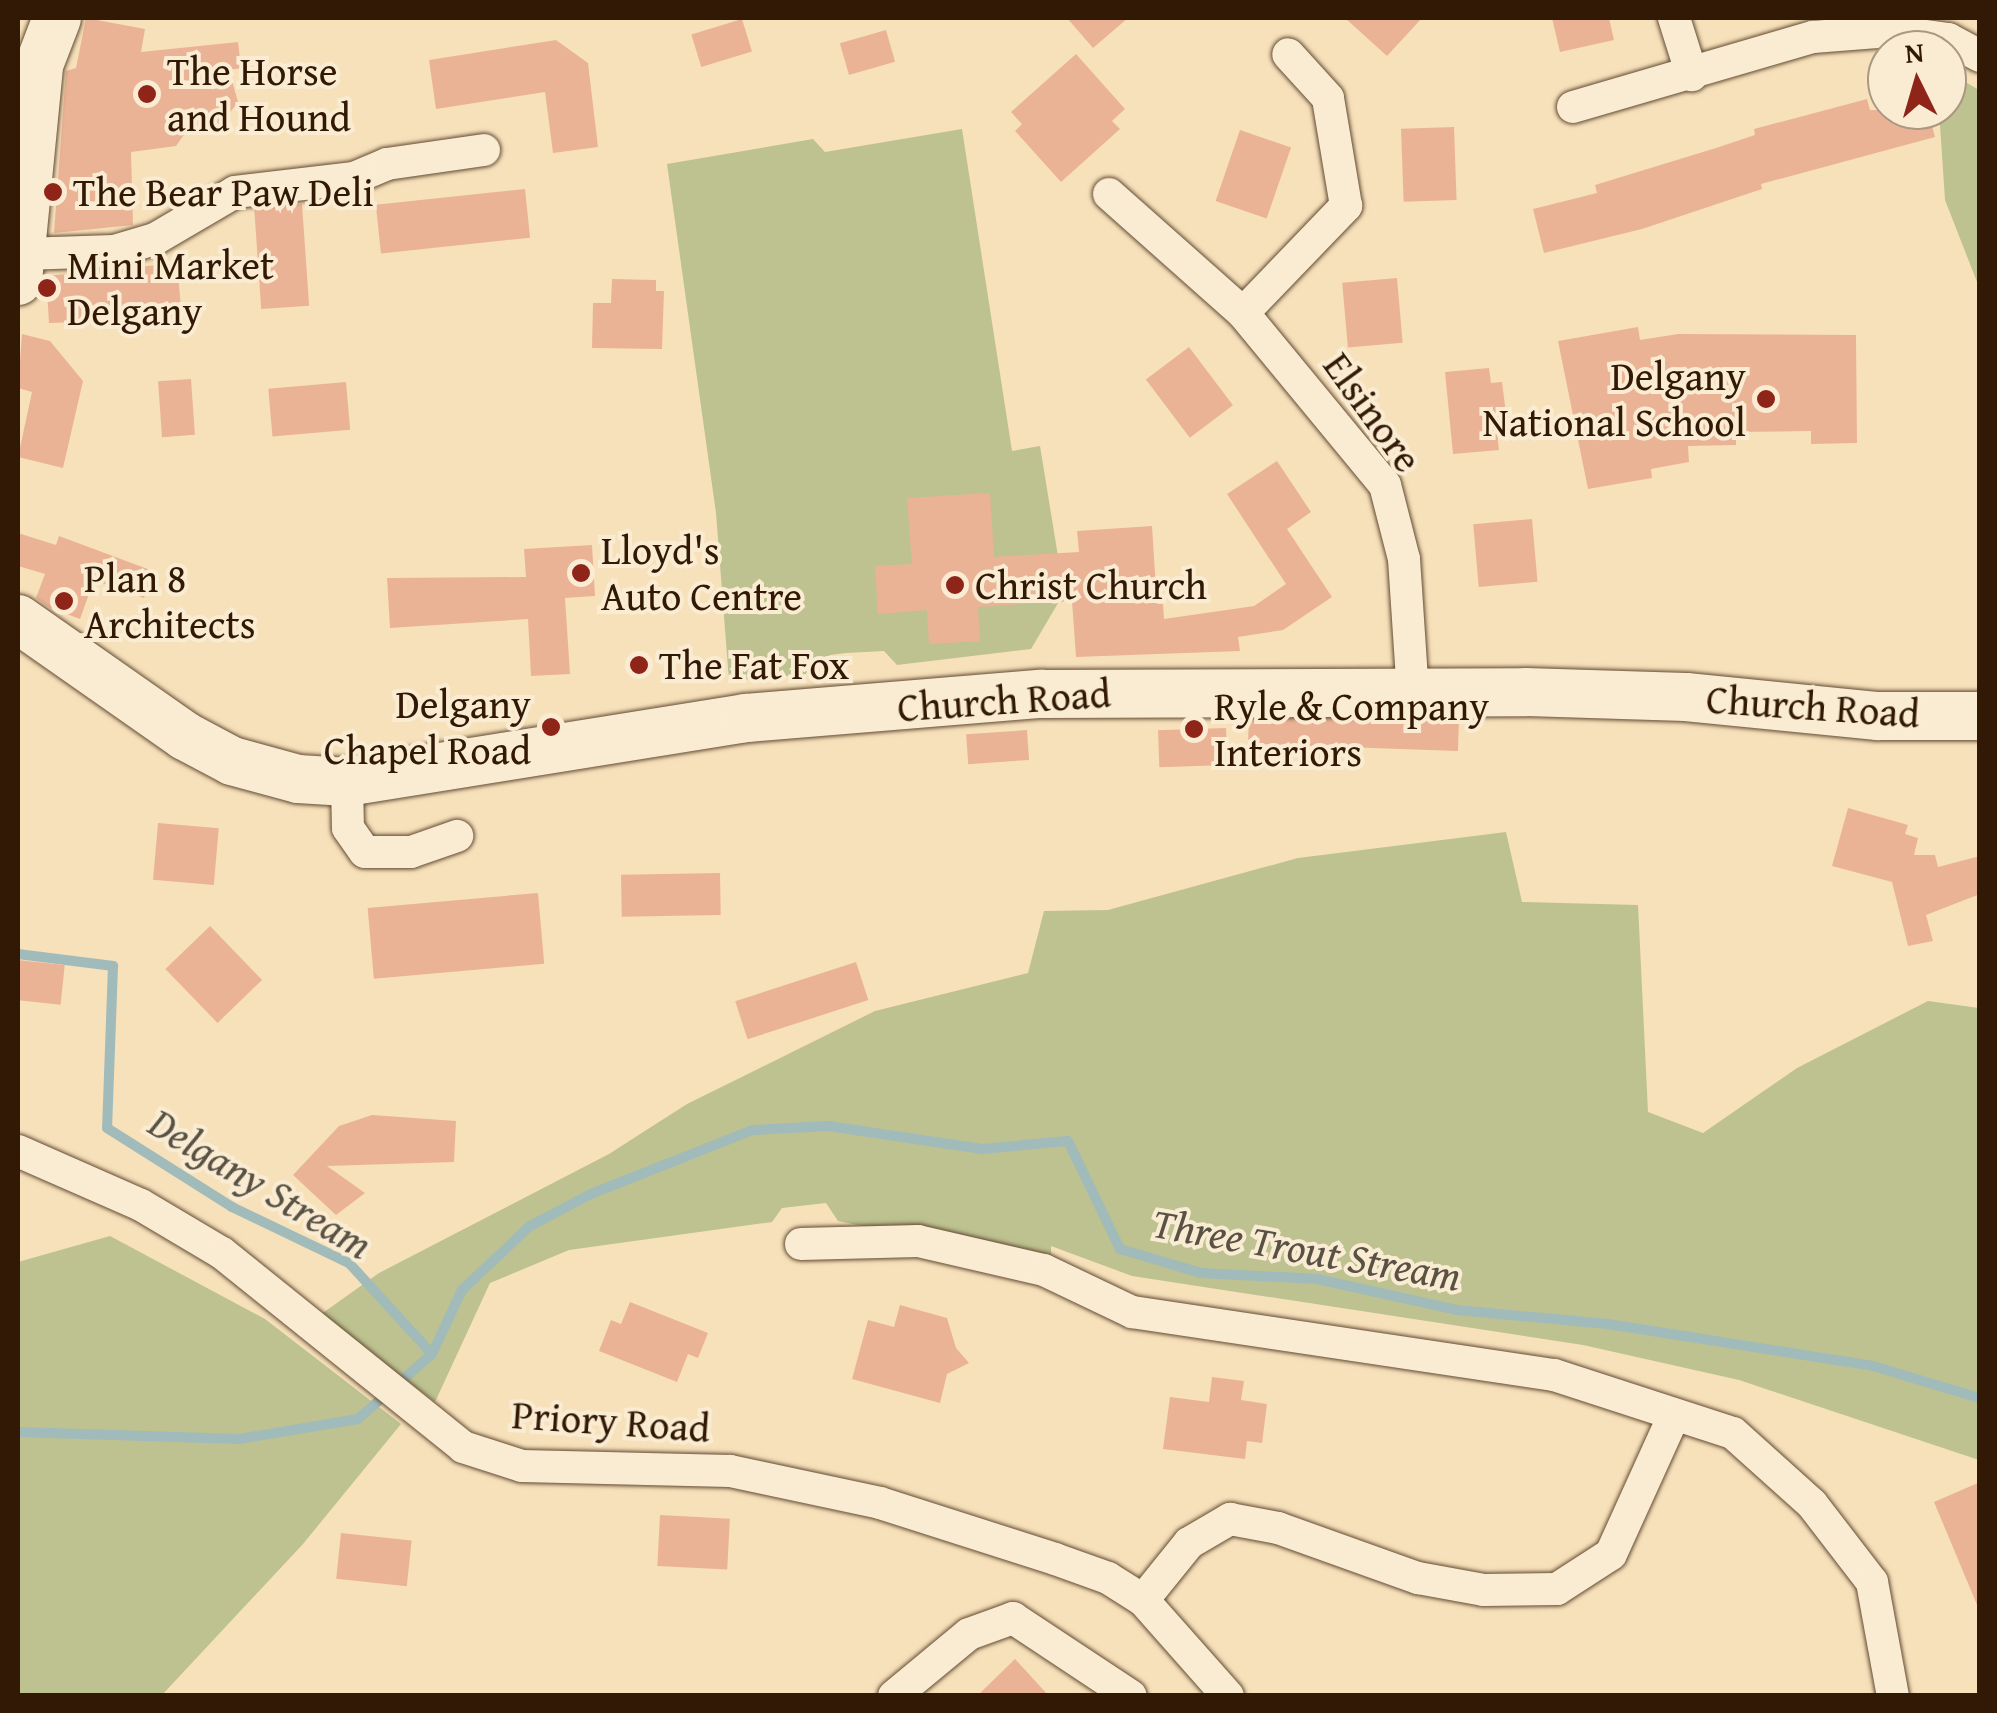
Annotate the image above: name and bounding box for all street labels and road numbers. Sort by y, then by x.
street label: Elsinore [1314,343,1432,481]
street label: Church Road [896,669,1112,731]
street label: Church Road [1705,675,1921,737]
street label: Priory Road [510,1390,712,1452]

